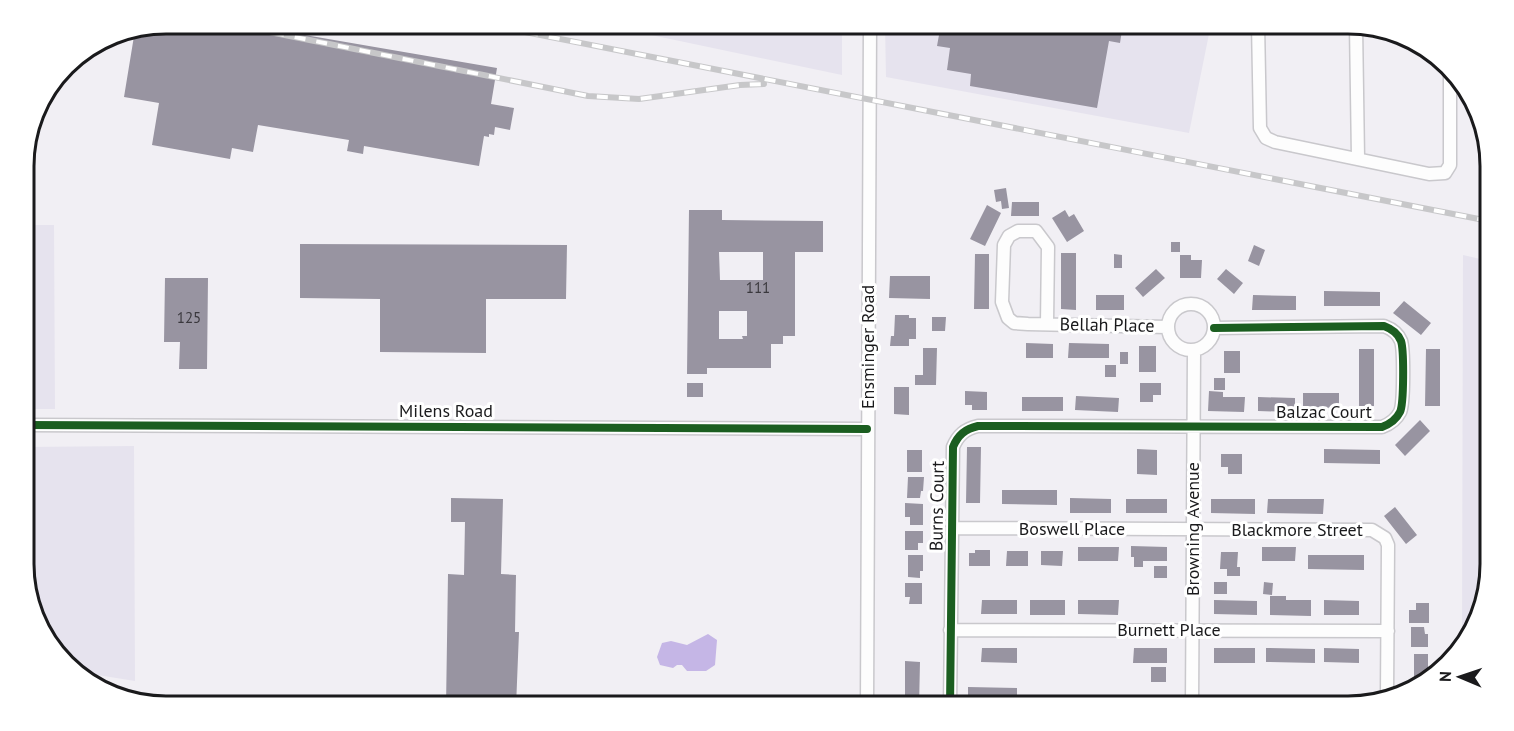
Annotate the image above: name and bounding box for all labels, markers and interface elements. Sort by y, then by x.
house number: 111 [746,278,770,297]
street label: Ensminger Road [856,285,879,409]
house number: 125 [177,308,201,327]
street label: Bellah Place [1059,312,1155,337]
street label: Milens Road [399,399,493,422]
street label: Balzac Court [1276,400,1372,423]
street label: Burns Court [924,461,949,551]
street label: Browning Avenue [1181,462,1204,596]
street label: Boswell Place [1019,517,1125,540]
street label: Blackmore Street [1231,518,1363,541]
street label: Burnett Place [1117,618,1221,641]
north arrow [1430,647,1490,707]
text: N [1435,671,1455,682]

